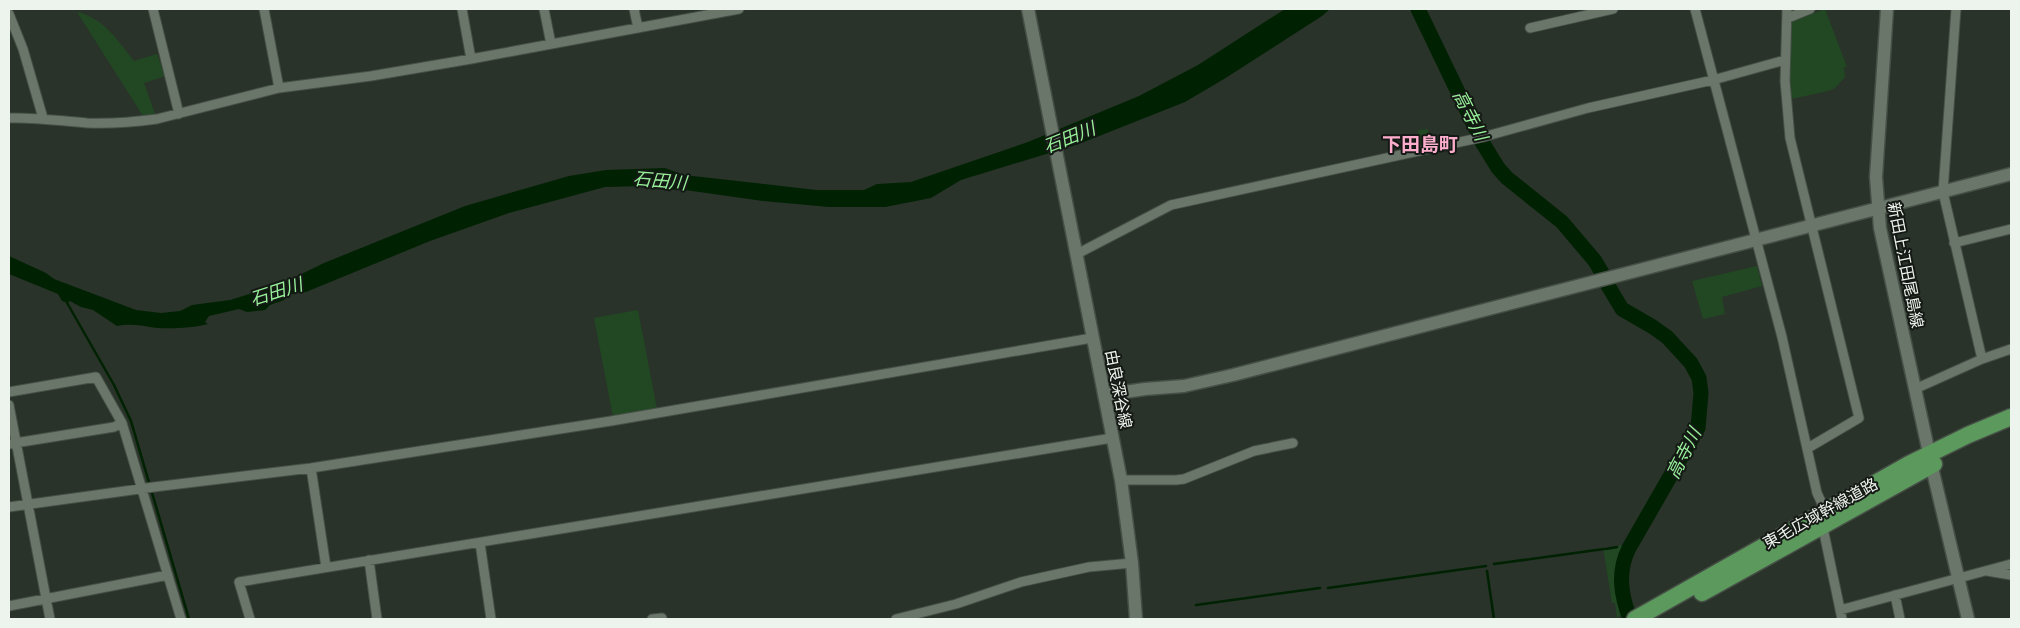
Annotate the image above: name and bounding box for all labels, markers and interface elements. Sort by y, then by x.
water label: 高寺川 [1448,85,1495,146]
water label: 石田川 [1039,115,1100,158]
district label: 下田島町 [1382,131,1458,157]
water label: 石田川 [632,166,690,194]
street label: 新田上江田尾島線 [1883,200,1929,330]
water label: 石田川 [247,271,307,311]
street label: 由良深谷線 [1101,348,1137,430]
water label: 高寺川 [1660,422,1707,483]
street label: 東毛広域幹線道路 [1759,472,1881,554]

